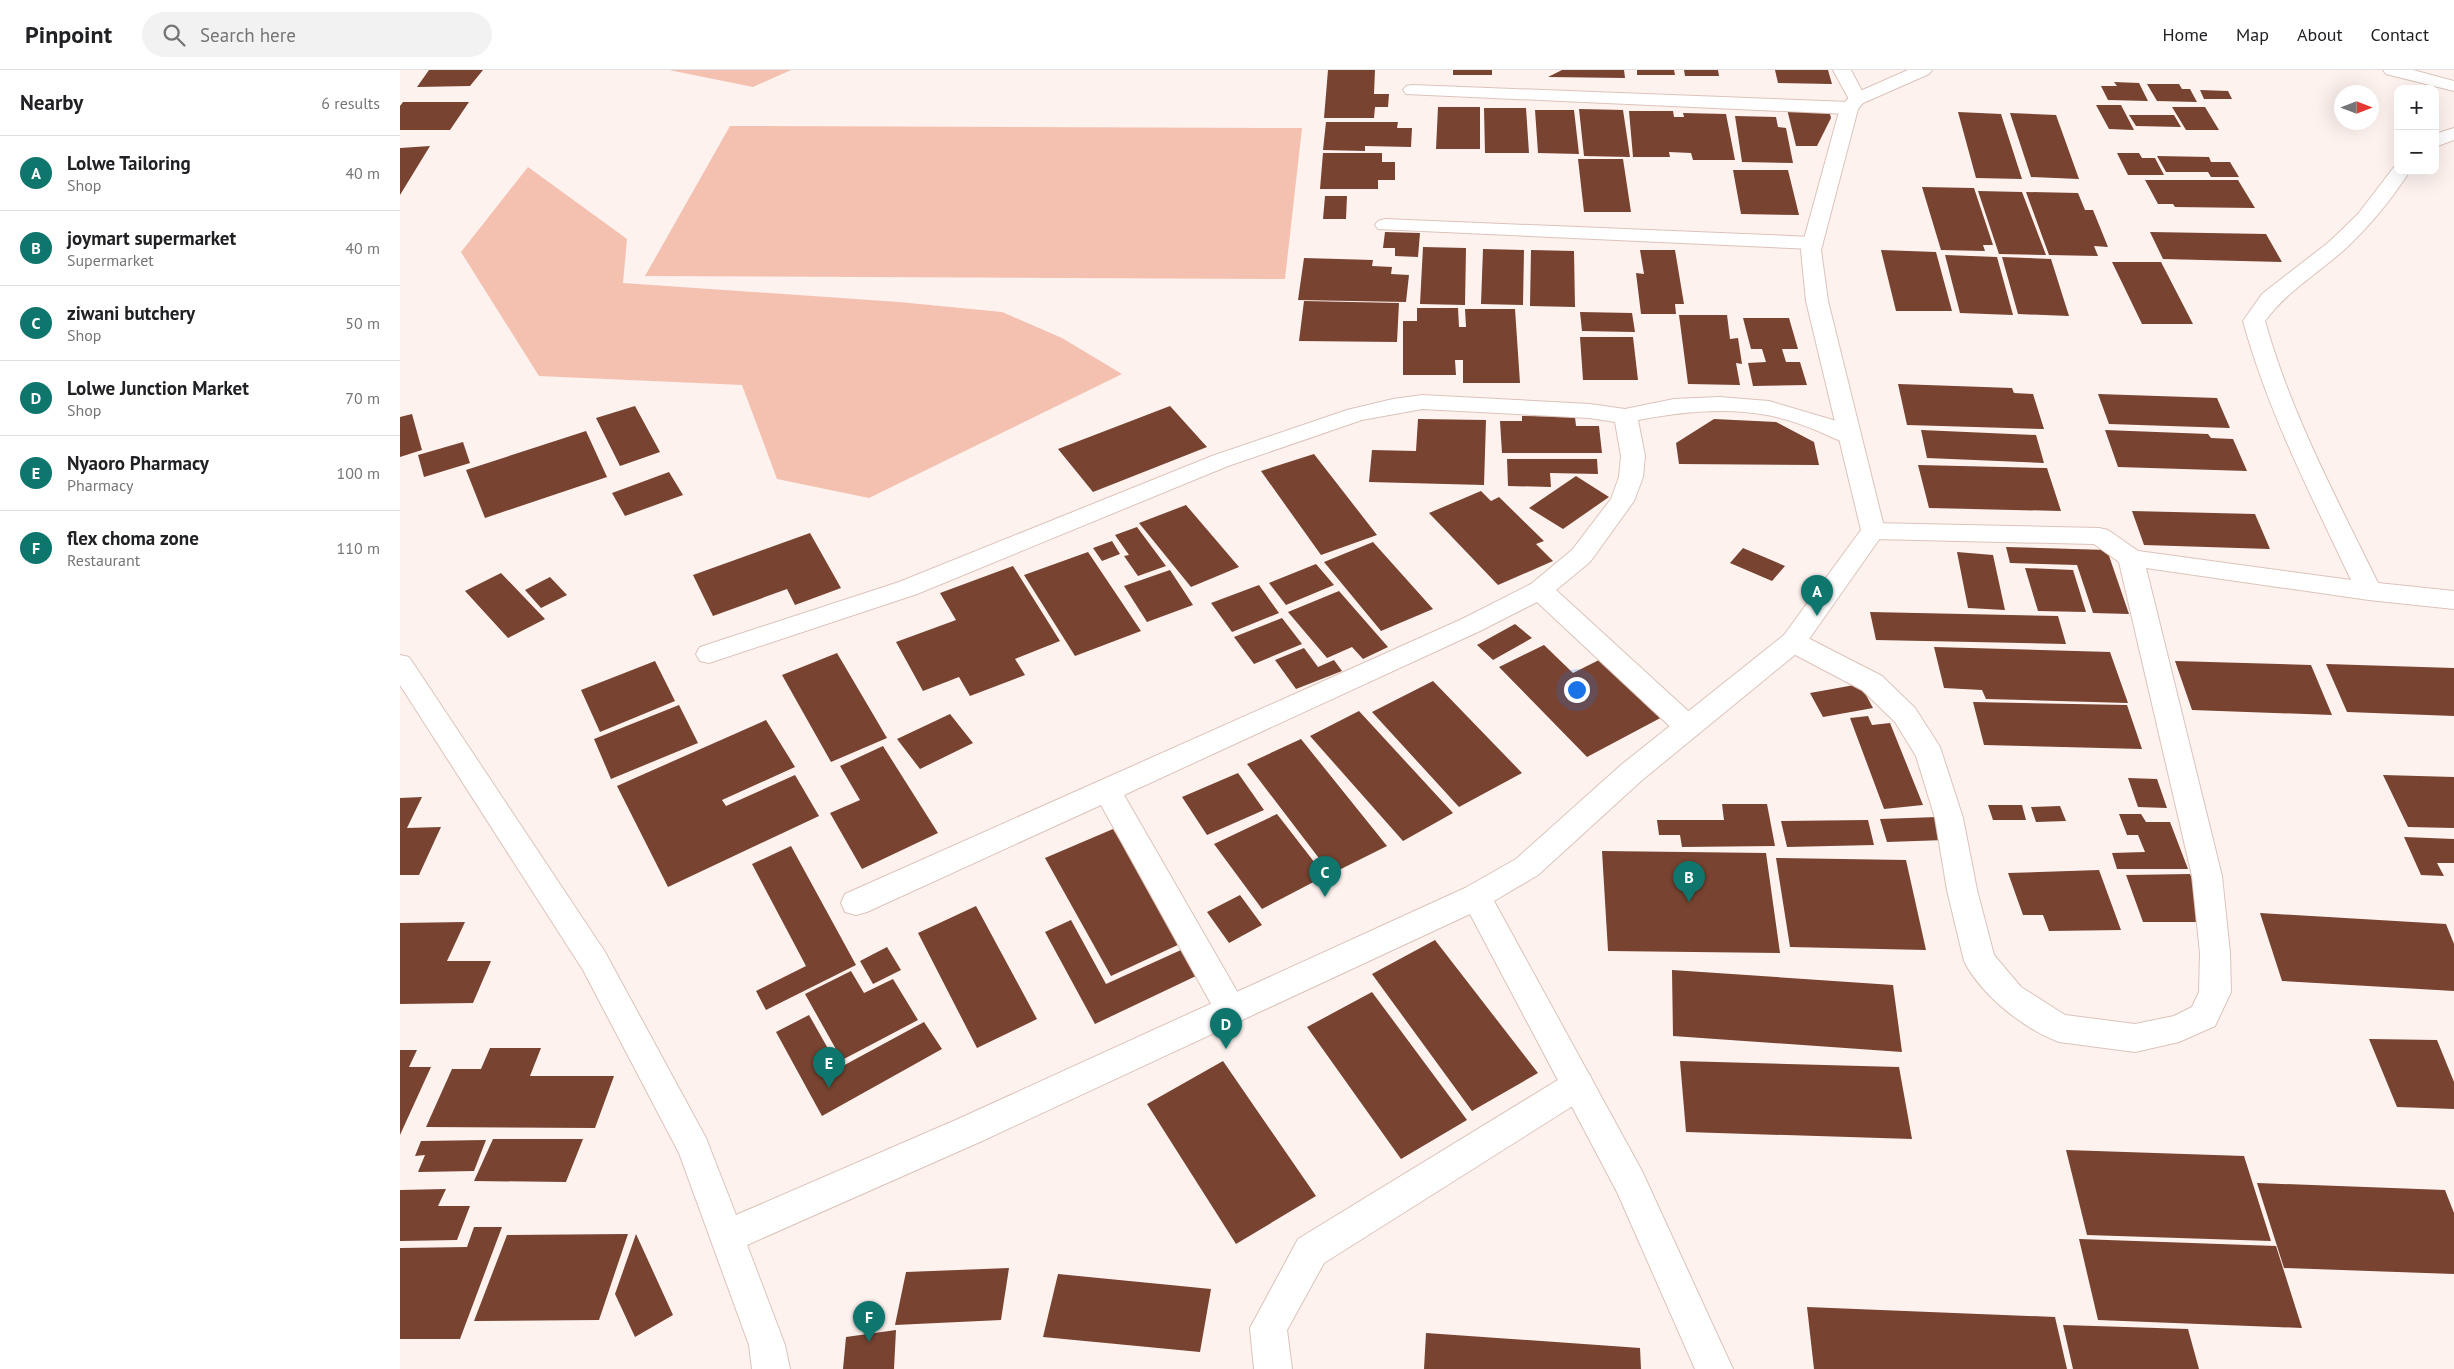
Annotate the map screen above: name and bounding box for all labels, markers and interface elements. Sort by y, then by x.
search box [142,12,492,57]
text: Pinpoint [25,19,112,50]
icon: search [160,21,188,49]
text: Search here [200,23,296,47]
text: Home [2162,23,2208,46]
text: Map [2236,23,2269,46]
text: About [2297,23,2343,46]
text: Contact [2371,23,2429,46]
north arrow [2334,85,2379,130]
map controls [2394,85,2439,175]
button: + [2394,85,2439,130]
text: Nearby [20,89,83,116]
text: 6 results [321,93,380,113]
button: − [2394,130,2439,175]
text: Lolwe Tailoring [67,151,191,175]
text: A [31,163,41,183]
text: 40 m [345,163,380,183]
text: Shop [67,175,101,195]
text: joymart supermarket [67,226,236,250]
text: B [31,238,41,258]
text: 40 m [345,238,380,258]
text: Supermarket [67,250,154,270]
text: ziwani butchery [67,301,195,325]
text: C [32,313,40,333]
text: 50 m [345,313,380,333]
text: Shop [67,325,101,345]
text: Lolwe Junction Market [67,376,249,400]
text: D [31,388,41,408]
text: 70 m [345,388,380,408]
text: Shop [67,400,101,420]
text: Nyaoro Pharmacy [67,451,209,475]
text: E [32,463,40,483]
text: 100 m [337,463,380,483]
text: Pharmacy [67,475,133,495]
text: flex choma zone [67,526,199,550]
text: F [32,538,40,558]
text: 110 m [337,538,380,558]
text: Restaurant [67,550,140,570]
pin: A [1801,575,1833,616]
your location [1564,677,1590,703]
pin: C [1309,856,1341,897]
pin: B [1673,861,1705,902]
pin: D [1210,1008,1242,1049]
pin: E [813,1047,845,1088]
pin: F [853,1301,885,1342]

